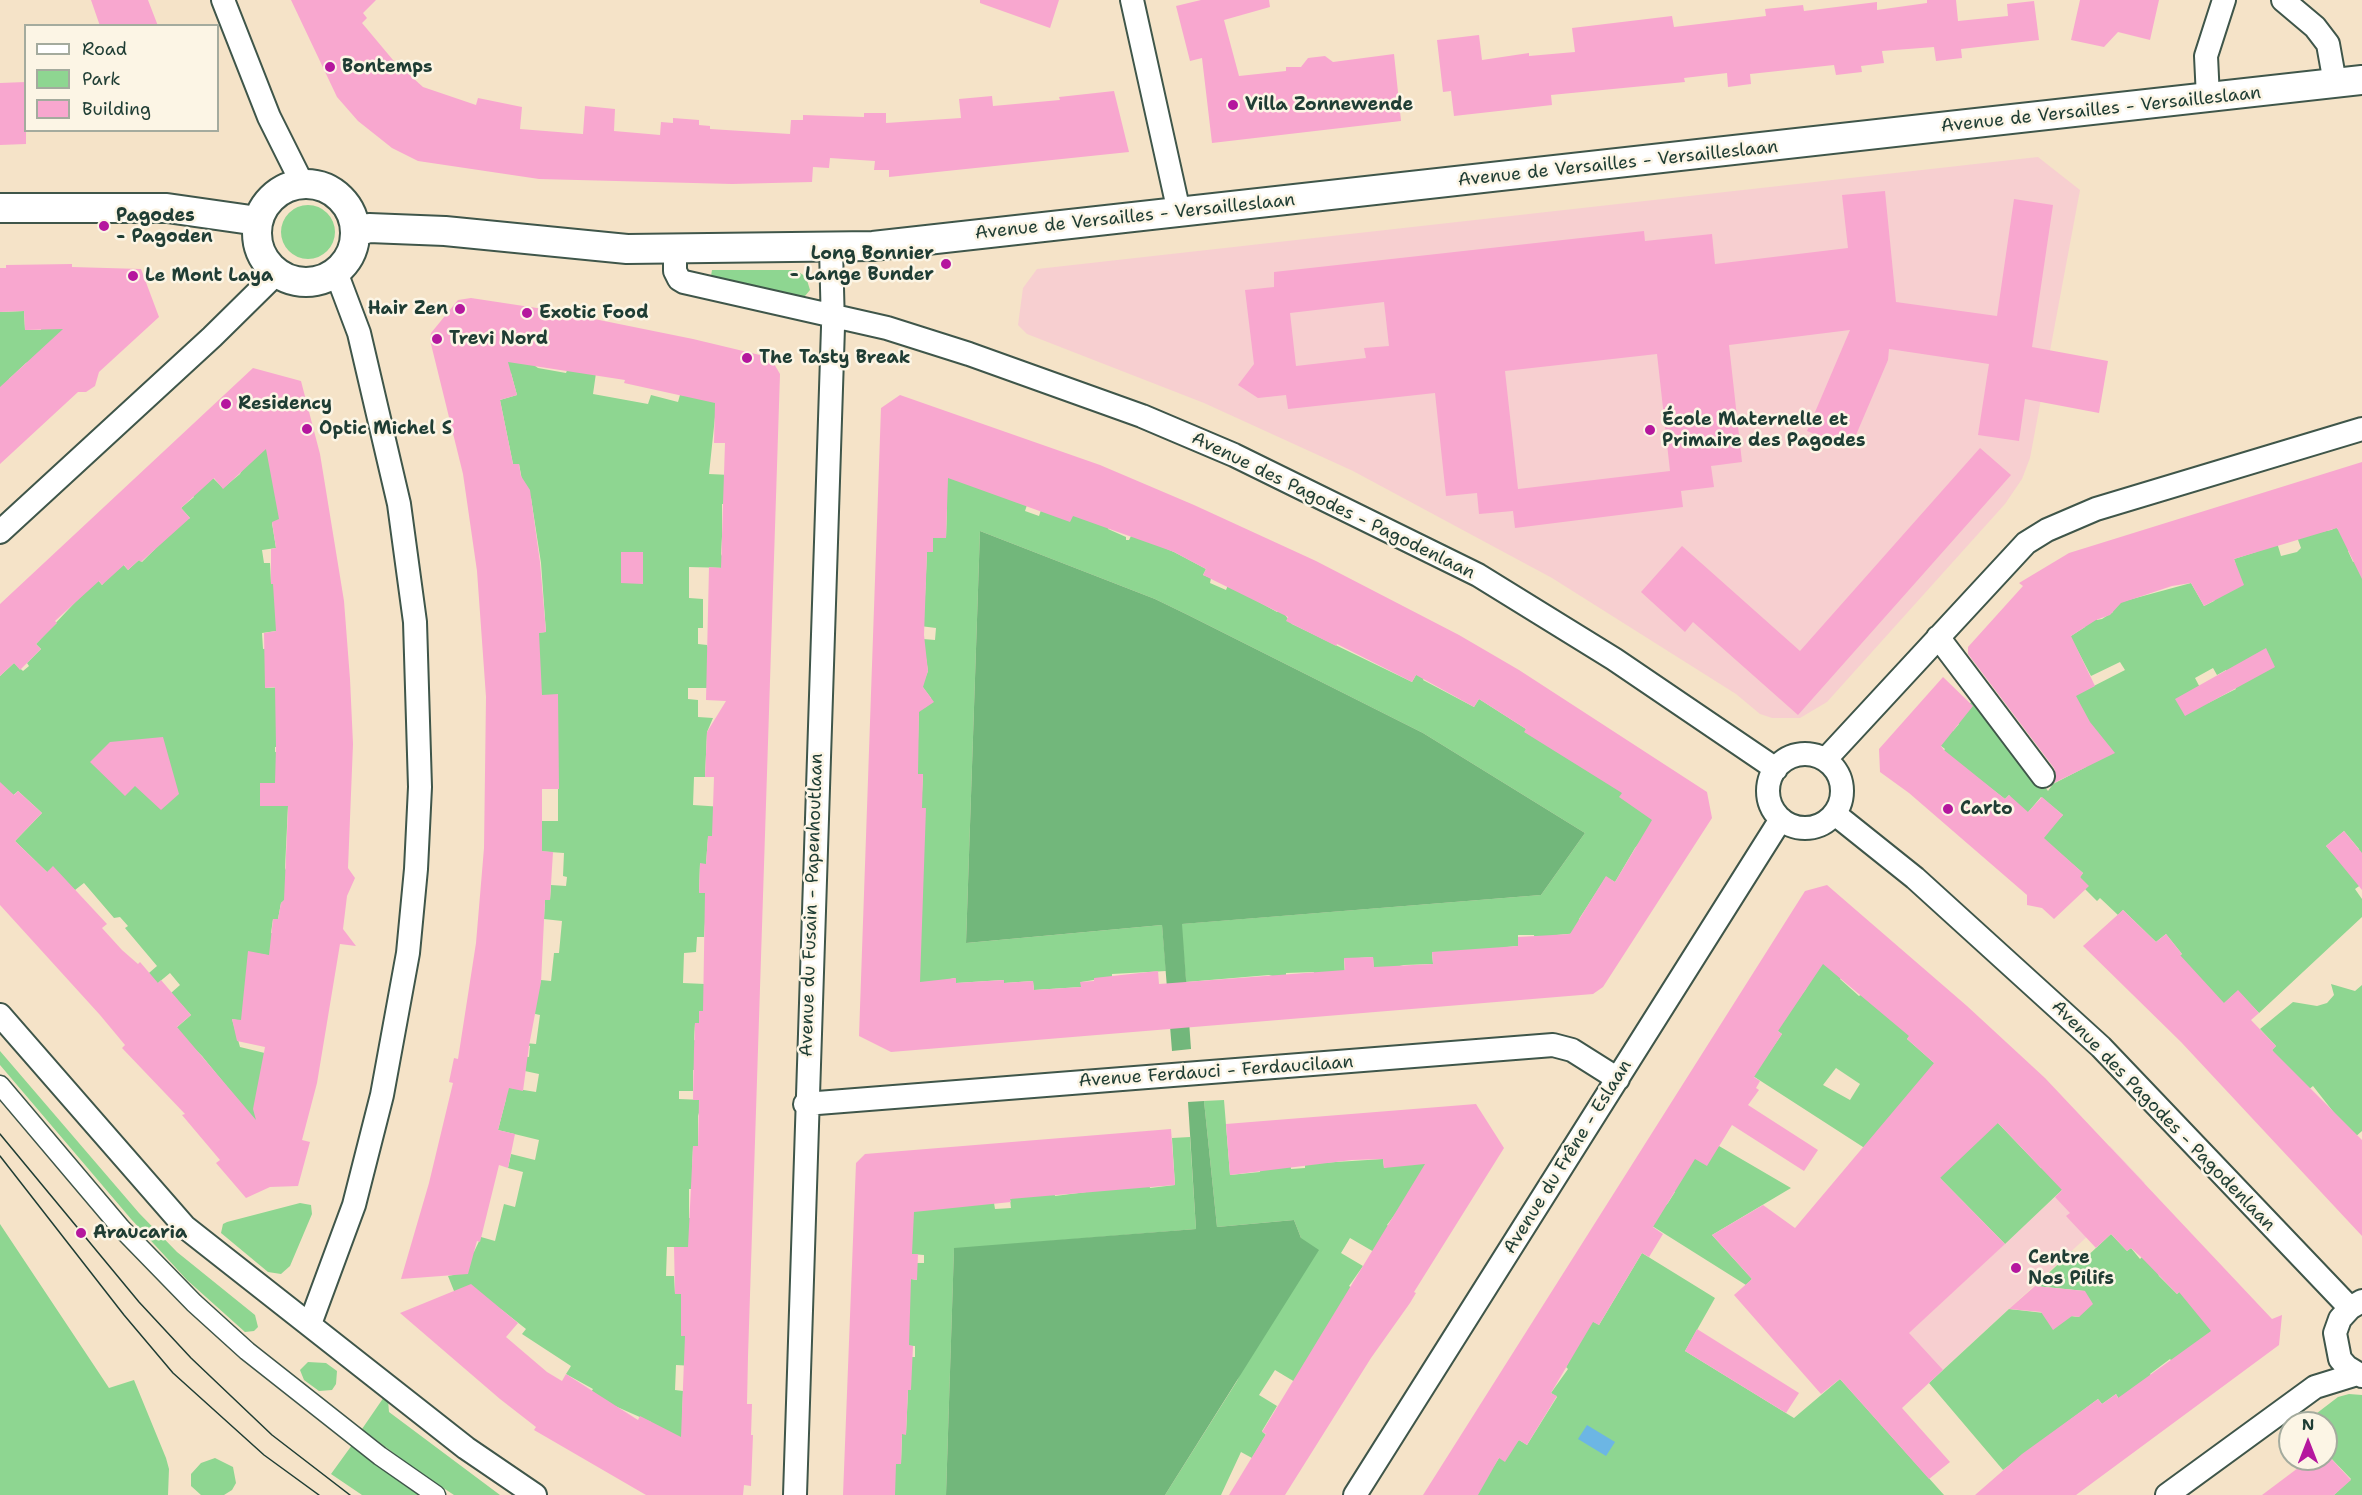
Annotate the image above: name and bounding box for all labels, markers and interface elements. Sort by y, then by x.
legend [24,24,219,132]
text: Road [82,37,127,61]
place label: Bontemps [342,56,433,78]
marker: Bontemps [323,60,337,74]
text: Park [82,67,121,91]
street label: Avenue de Versailles - Versailleslaan [1940,82,2262,138]
place label: Villa Zonnewende [1245,94,1413,116]
text: Building [82,97,151,121]
marker: Villa Zonnewende [1226,98,1240,112]
street label: Avenue de Versailles - Versailleslaan [1457,136,1779,192]
street label: Avenue de Versailles - Versailleslaan [974,189,1296,245]
place label: Pagodes - Pagoden [116,205,213,248]
marker: Pagodes - Pagoden [97,219,111,233]
place label: Long Bonnier - Lange Bunder [789,243,934,286]
marker: Long Bonnier - Lange Bunder [939,257,953,271]
place label: Le Mont Laya [145,265,273,287]
marker: Le Mont Laya [126,269,140,283]
place label: Hair Zen [368,298,448,320]
marker: Hair Zen [453,302,467,316]
place label: Exotic Food [539,302,649,324]
marker: Exotic Food [520,306,534,320]
place label: Trevi Nord [449,328,548,350]
marker: Trevi Nord [430,332,444,346]
place label: The Tasty Break [759,347,911,369]
marker: The Tasty Break [740,351,754,365]
place label: Residency [238,393,332,415]
marker: Residency [219,397,233,411]
place label: École Maternelle et Primaire des Pagodes [1662,409,1866,452]
place label: Optic Michel S [319,418,452,440]
marker: Optic Michel S [300,422,314,436]
marker: École Maternelle et Primaire des Pagodes [1643,423,1657,437]
street label: Avenue des Pagodes - Pagodenlaan [1188,428,1478,584]
street label: Avenue du Fusain - Papenhoutlaan [796,753,828,1057]
place label: Carto [1960,798,2013,820]
marker: Carto [1941,802,1955,816]
street label: Avenue des Pagodes - Pagodenlaan [2047,996,2279,1236]
street label: Avenue Ferdauci - Ferdaucilaan [1078,1052,1354,1092]
street label: Avenue du Frêne - Eslaan [1499,1056,1637,1258]
place label: Araucaria [93,1222,187,1244]
marker: Araucaria [74,1226,88,1240]
place label: Centre Nos Pilifs [2028,1247,2114,1290]
marker: Centre Nos Pilifs [2009,1261,2023,1275]
north arrow [2278,1411,2338,1471]
text: N [2302,1414,2314,1435]

